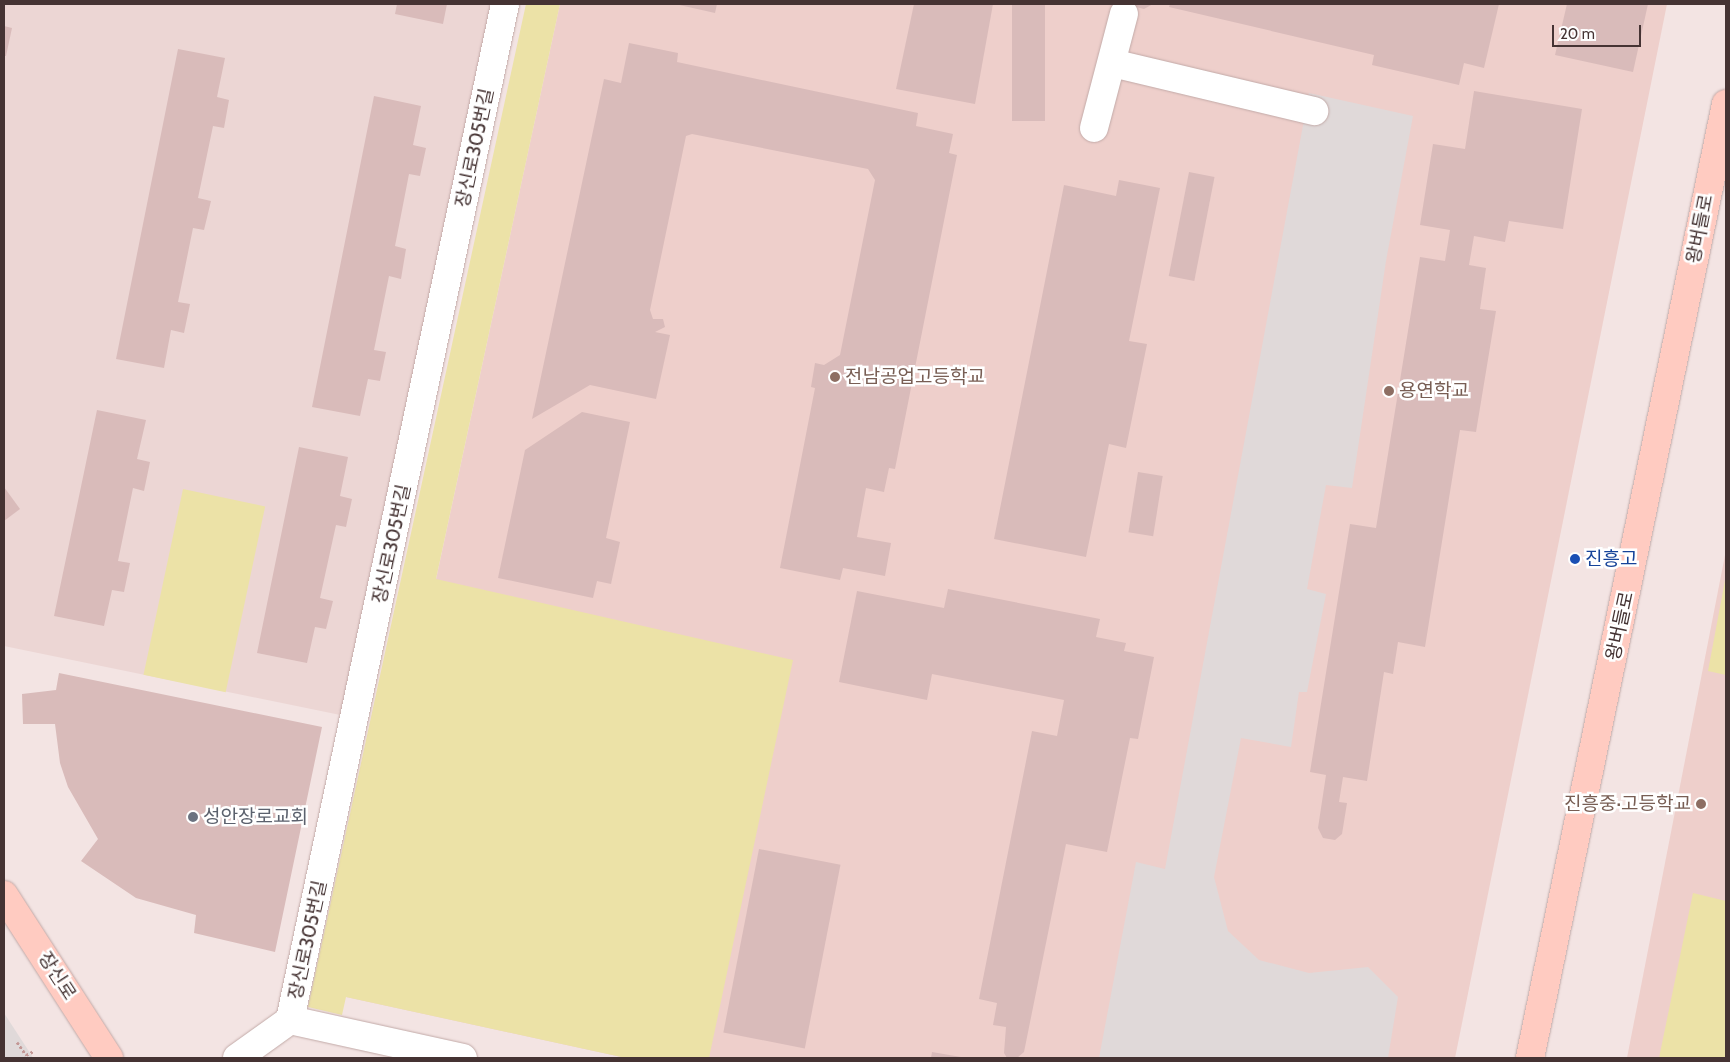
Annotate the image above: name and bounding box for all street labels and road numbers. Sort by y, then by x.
street label: 장신로305번길 [451,86,499,210]
street label: 왕버들로 [1682,193,1718,265]
street label: 장신로305번길 [368,482,416,606]
street label: 왕버들로 [1602,589,1638,663]
street label: 장신로305번길 [284,878,332,1002]
street label: 장신로 [33,948,81,1004]

